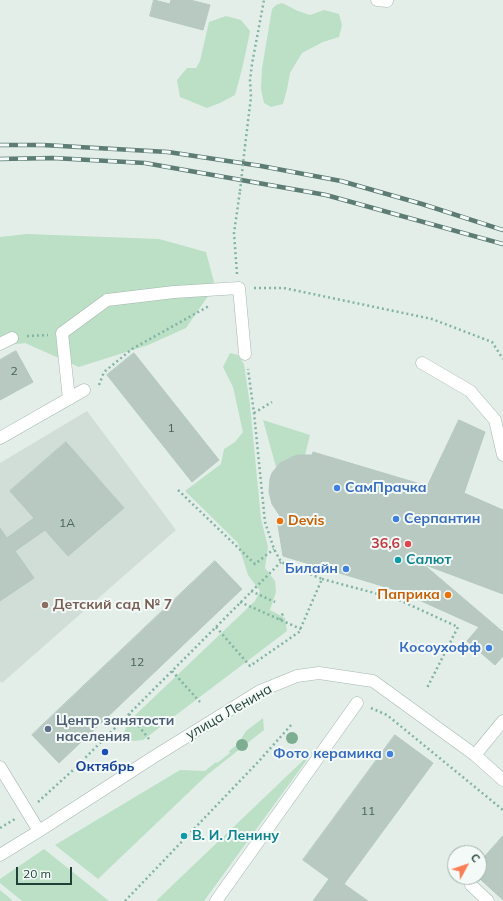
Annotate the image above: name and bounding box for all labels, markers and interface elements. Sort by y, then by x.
house number: 2 [10,364,18,378]
house number: 1 [167,421,175,435]
place label: СамПрачка [345,480,427,496]
marker: СамПрачка [332,483,342,493]
place label: Серпантин [404,511,480,527]
place label: Devis [288,513,325,529]
marker: Серпантин [391,514,401,524]
house number: 1А [59,516,75,530]
marker: Devis [275,516,285,526]
place label: 36,6 [371,536,400,552]
marker: 36,6 [403,539,413,549]
place label: Салют [406,552,451,568]
marker: Салют [393,555,403,565]
place label: Билайн [285,561,338,577]
marker: Билайн [341,564,351,574]
place label: Паприка [377,587,440,603]
marker: Паприка [443,590,453,600]
place label: Детский сад № 7 [53,597,172,613]
marker: Детский сад № 7 [40,600,50,610]
place label: Косоухофф [399,640,481,656]
marker: Косоухофф [484,643,494,653]
house number: 12 [130,655,144,669]
street label: улица Ленина [183,681,275,743]
place label: Центр занятости населения [56,713,174,746]
marker: Центр занятости населения [43,724,53,734]
place label: Фото керамика [273,746,382,762]
marker: Октябрь [100,747,110,757]
marker: Фото керамика [385,749,395,759]
place label: Октябрь [75,759,135,775]
house number: 11 [361,804,375,818]
place label: В. И. Ленину [192,828,279,844]
marker: В. И. Ленину [179,831,189,841]
north arrow [447,845,487,885]
text: С [468,851,483,865]
scale bar [18,859,74,885]
text: 20 m [23,866,51,881]

